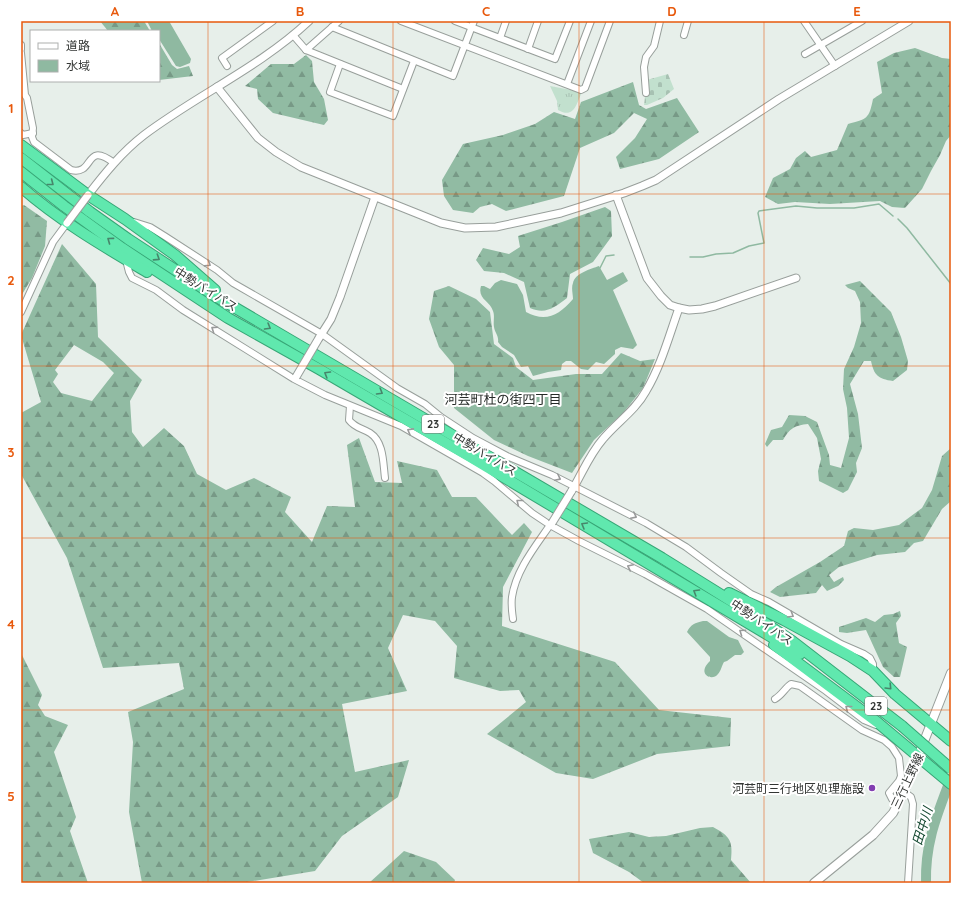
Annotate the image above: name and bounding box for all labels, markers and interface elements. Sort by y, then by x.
text: A [111,3,120,19]
text: B [296,3,304,19]
text: C [482,3,490,19]
text: D [667,3,677,19]
text: E [853,3,861,19]
legend [30,30,160,82]
text: 道路 [66,38,90,53]
text: 水域 [66,58,90,73]
text: 1 [8,100,14,116]
one-way arrow [47,178,54,185]
one-way arrow [107,237,114,244]
one-way arrow [153,254,160,261]
one-way arrow [204,259,211,267]
street label: 中勢バイパス [172,264,240,314]
text: 2 [7,272,15,288]
one-way arrow [264,322,271,329]
one-way arrow [211,326,218,334]
one-way arrow [324,372,332,379]
one-way arrow [376,388,383,395]
district label: 河芸町杜の街四丁目 [444,391,562,407]
road number: 23 [422,415,444,433]
one-way arrow [407,429,414,436]
street label: 中勢バイパス [450,429,520,479]
text: 3 [8,444,15,460]
one-way arrow [553,473,561,481]
one-way arrow [516,500,523,507]
one-way arrow [630,512,637,519]
one-way arrow [581,523,588,530]
one-way arrow [627,564,635,572]
one-way arrow [693,589,700,597]
street label: 中勢バイパス [728,596,796,648]
one-way arrow [787,611,794,618]
text: 4 [7,616,15,632]
one-way arrow [740,630,747,637]
one-way arrow [884,683,891,690]
road number: 23 [865,697,887,715]
one-way arrow [845,706,852,713]
street label: 三行上野線 [888,751,926,811]
place label: 河芸町三行地区処理施設 [732,781,864,796]
marker: 河芸町三行地区処理施設 [867,783,877,793]
text: 5 [7,788,15,804]
water label: 田中川 [909,803,936,847]

